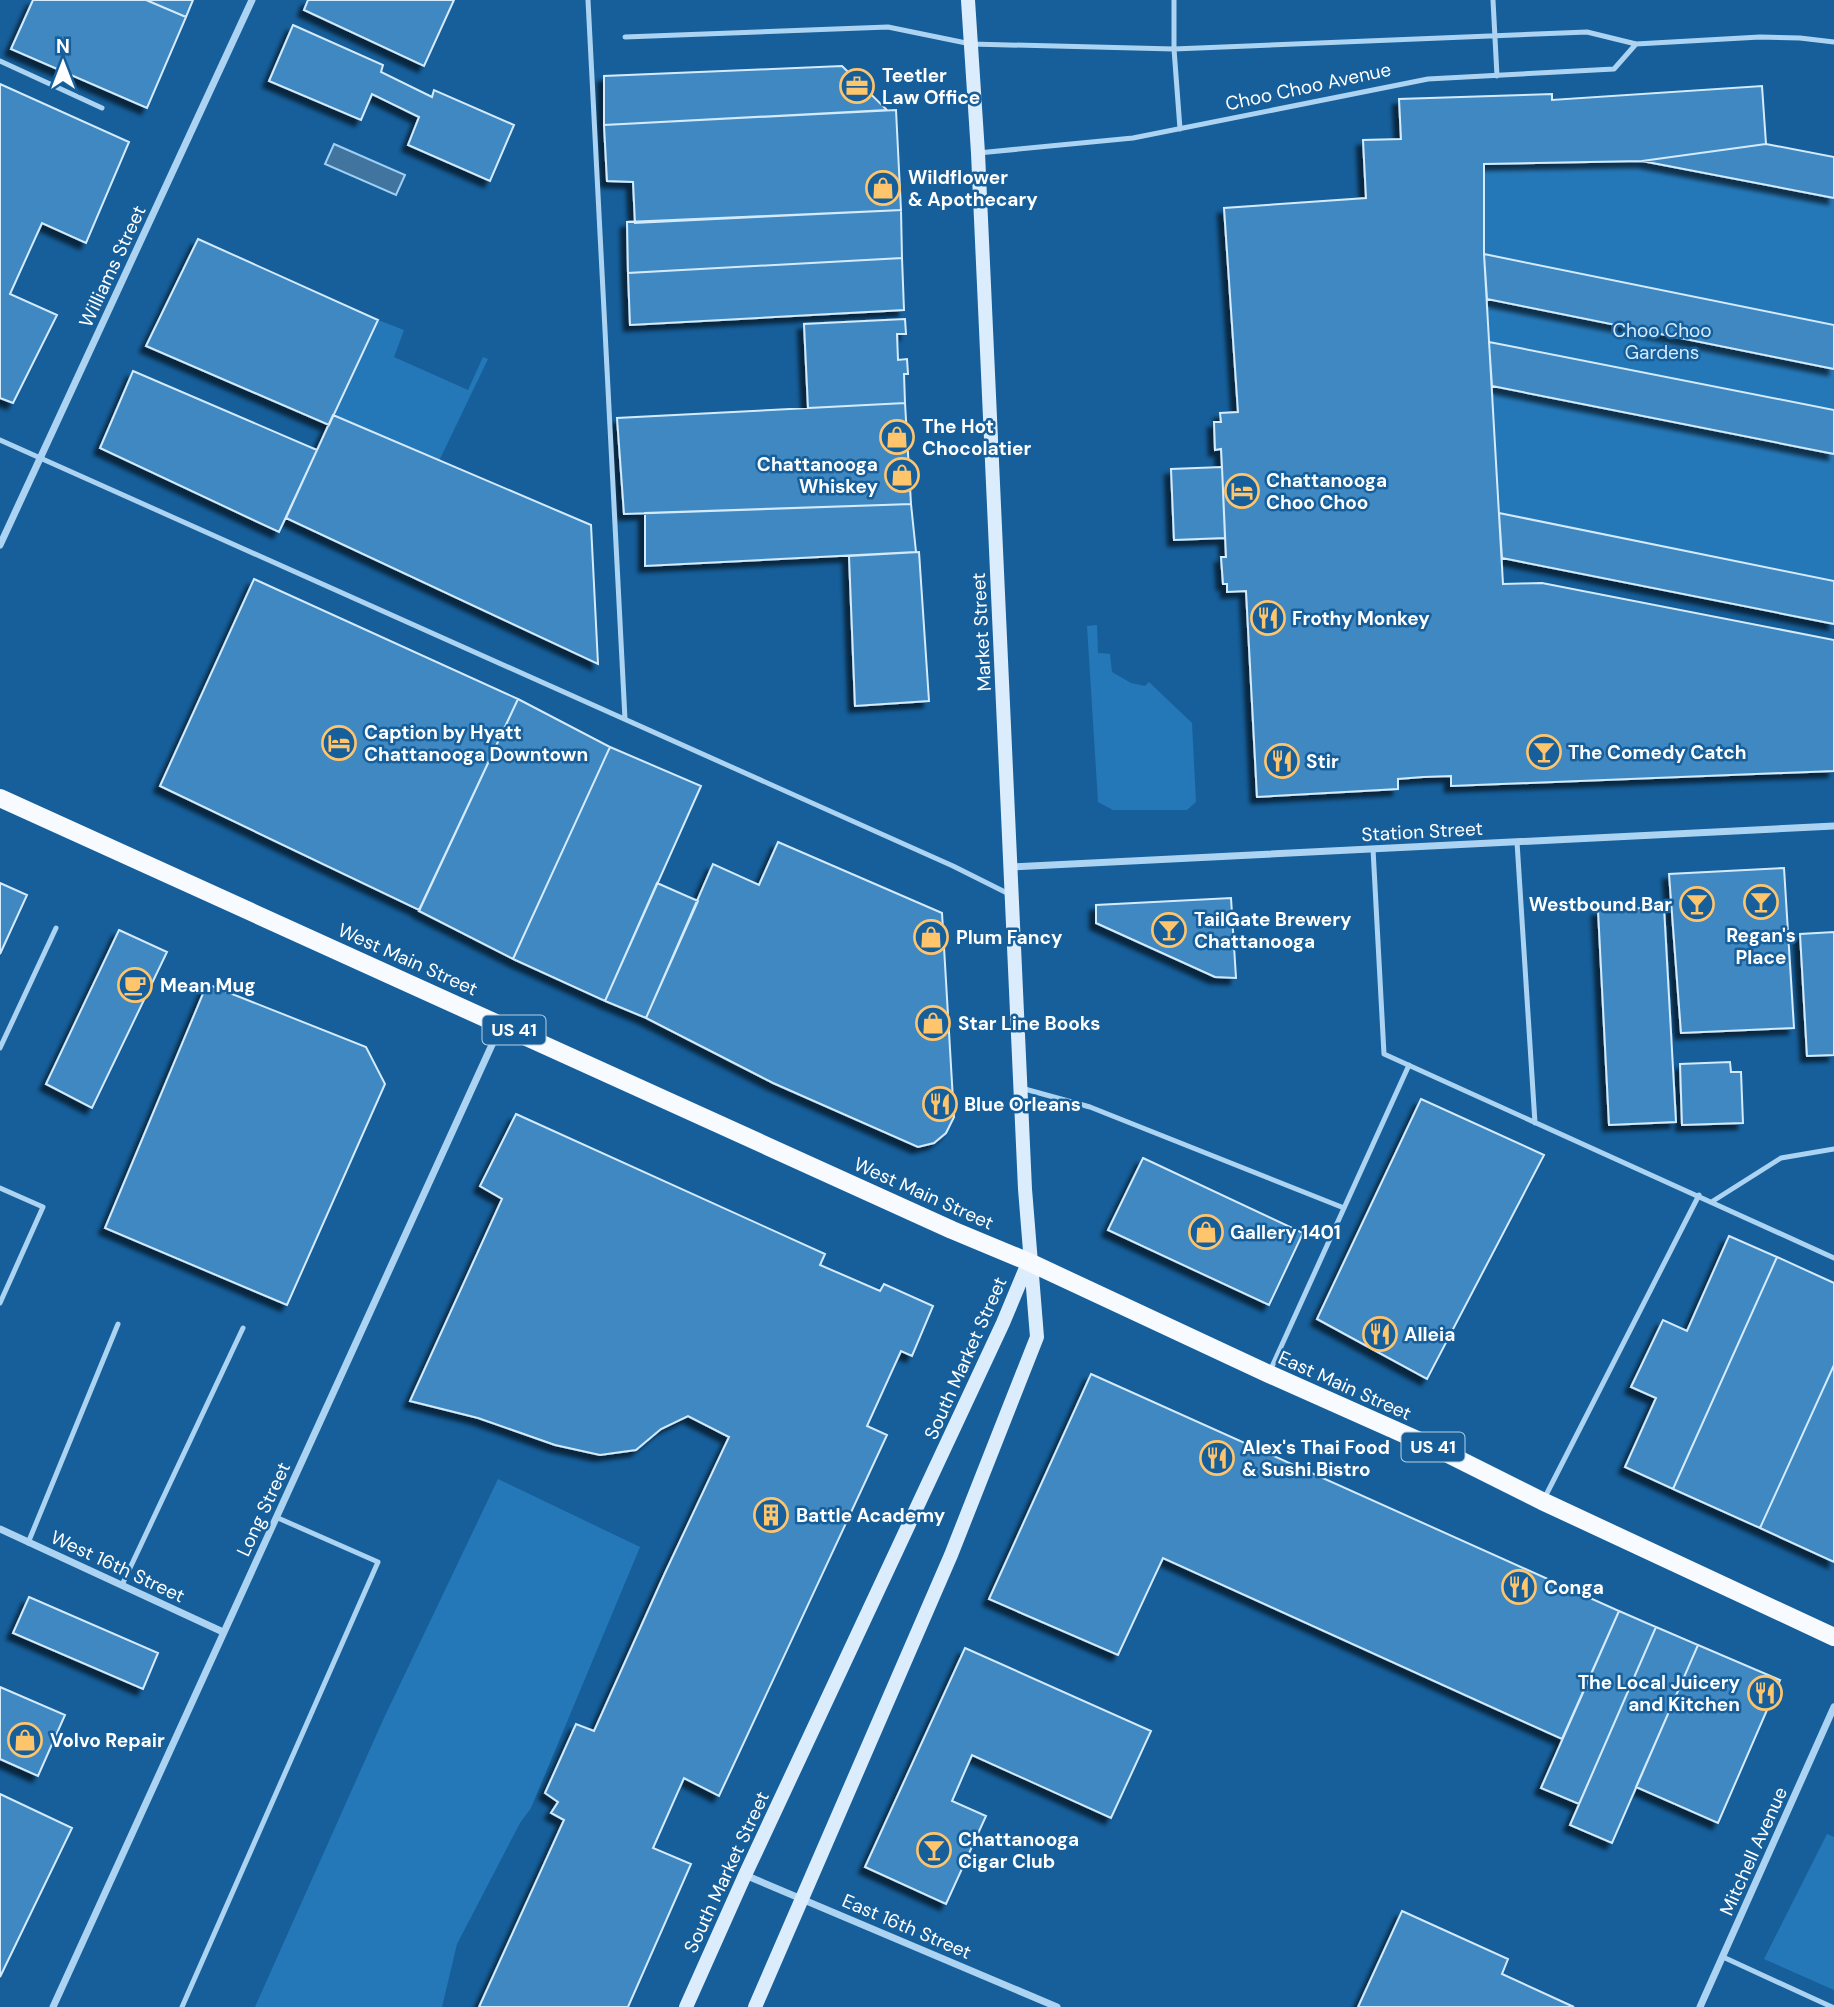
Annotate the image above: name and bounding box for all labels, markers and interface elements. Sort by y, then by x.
north arrow [28,28,98,98]
text: N [56,34,70,59]
street label: Choo Choo Avenue [1223,57,1393,116]
place label: Teetler Law Office [882,63,980,110]
office icon: Teetler Law Office [838,67,876,105]
place label: Wildflower & Apothecary [908,165,1038,212]
shop icon: Wildflower & Apothecary [864,169,902,207]
street label: Williams Street [73,201,152,331]
park label: Choo Choo Gardens [1612,318,1712,365]
place label: The Hot Chocolatier [922,414,1031,461]
shop icon: The Hot Chocolatier [878,418,916,456]
place label: Chattanooga Whiskey [757,452,879,499]
shop icon: Chattanooga Whiskey [883,456,921,494]
place label: Chattanooga Choo Choo [1266,468,1387,515]
hotel icon: Chattanooga Choo Choo [1223,472,1261,510]
street label: Market Street [966,572,997,692]
restaurant icon: Frothy Monkey [1249,599,1287,637]
place label: Frothy Monkey [1292,606,1430,631]
place label: Caption by Hyatt Chattanooga Downtown [364,720,588,767]
hotel icon: Caption by Hyatt Chattanooga Downtown [320,724,358,762]
bar icon: The Comedy Catch [1525,733,1563,771]
place label: The Comedy Catch [1568,740,1747,765]
restaurant icon: Stir [1263,742,1301,780]
place label: Stir [1306,749,1339,774]
street label: Station Street [1361,816,1483,847]
bar icon: Regan's Place [1742,883,1780,921]
bar icon: Westbound Bar [1678,885,1716,923]
place label: Westbound Bar [1529,892,1672,917]
place label: TailGate Brewery Chattanooga [1194,907,1352,954]
bar icon: TailGate Brewery Chattanooga [1150,911,1188,949]
street label: West Main Street [334,917,482,1001]
shop icon: Plum Fancy [912,918,950,956]
place label: Regan's Place [1726,923,1796,970]
place label: Plum Fancy [956,925,1063,950]
cafe icon: Mean Mug [116,966,154,1004]
place label: Mean Mug [160,973,255,998]
shop icon: Star Line Books [914,1004,952,1042]
place label: Star Line Books [958,1011,1100,1036]
road number: US 41 [482,1015,546,1044]
restaurant icon: Blue Orleans [921,1085,959,1123]
place label: Blue Orleans [964,1092,1081,1117]
street label: West Main Street [850,1151,998,1235]
shop icon: Gallery 1401 [1187,1213,1225,1251]
place label: Gallery 1401 [1230,1220,1341,1245]
street label: South Market Street [918,1273,1013,1444]
restaurant icon: Alleia [1361,1315,1399,1353]
place label: Alleia [1404,1322,1455,1347]
street label: East Main Street [1274,1345,1415,1426]
road number: US 41 [1402,1432,1464,1462]
place label: Alex's Thai Food & Sushi Bistro [1242,1435,1390,1482]
restaurant icon: Alex's Thai Food & Sushi Bistro [1198,1439,1236,1477]
street label: Long Street [231,1458,296,1560]
building icon: Battle Academy [752,1496,790,1534]
place label: Battle Academy [796,1503,946,1528]
street label: West 16th Street [47,1524,189,1608]
restaurant icon: Conga [1500,1568,1538,1606]
place label: Conga [1544,1575,1604,1600]
place label: The Local Juicery and Kitchen [1578,1670,1741,1717]
restaurant icon: The Local Juicery and Kitchen [1746,1674,1784,1712]
shop icon: Volvo Repair [6,1721,44,1759]
place label: Volvo Repair [50,1728,165,1753]
street label: Mitchell Avenue [1714,1783,1793,1920]
street label: South Market Street [678,1787,775,1957]
place label: Chattanooga Cigar Club [958,1827,1079,1874]
bar icon: Chattanooga Cigar Club [915,1831,953,1869]
street label: East 16th Street [838,1888,975,1965]

